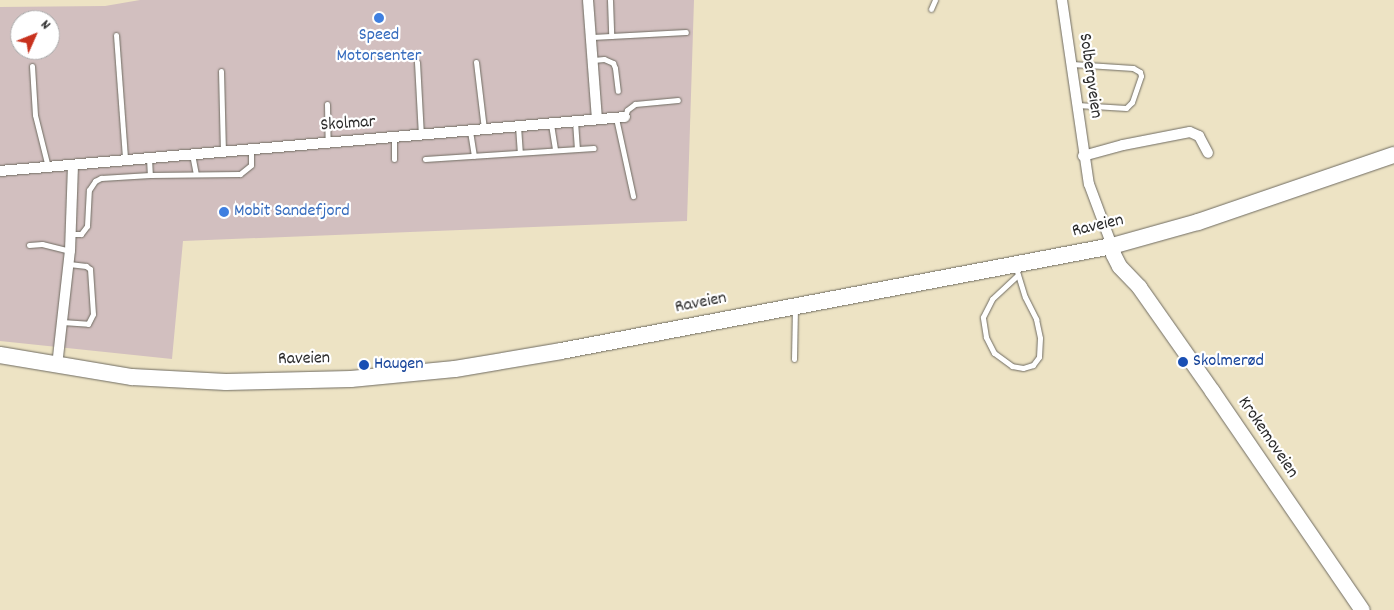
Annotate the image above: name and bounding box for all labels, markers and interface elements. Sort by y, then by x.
north arrow [10,10,60,60]
marker: Speed Motorsenter [373,12,385,24]
text: N [35,16,55,35]
place label: Speed Motorsenter [337,26,421,68]
street label: Solbergveien [1072,32,1106,120]
street label: Skolmar [320,112,376,138]
place label: Mobit Sandefjord [234,201,350,223]
marker: Mobit Sandefjord [218,206,230,218]
street label: Raveien [1070,211,1126,243]
street label: Raveien [673,288,729,320]
street label: Raveien [278,349,330,371]
place label: Skolmerød [1193,351,1264,373]
place label: Haugen [374,354,424,376]
marker: Skolmerød [1177,356,1189,368]
marker: Haugen [358,359,370,371]
street label: Krokemoveien [1232,393,1302,483]

